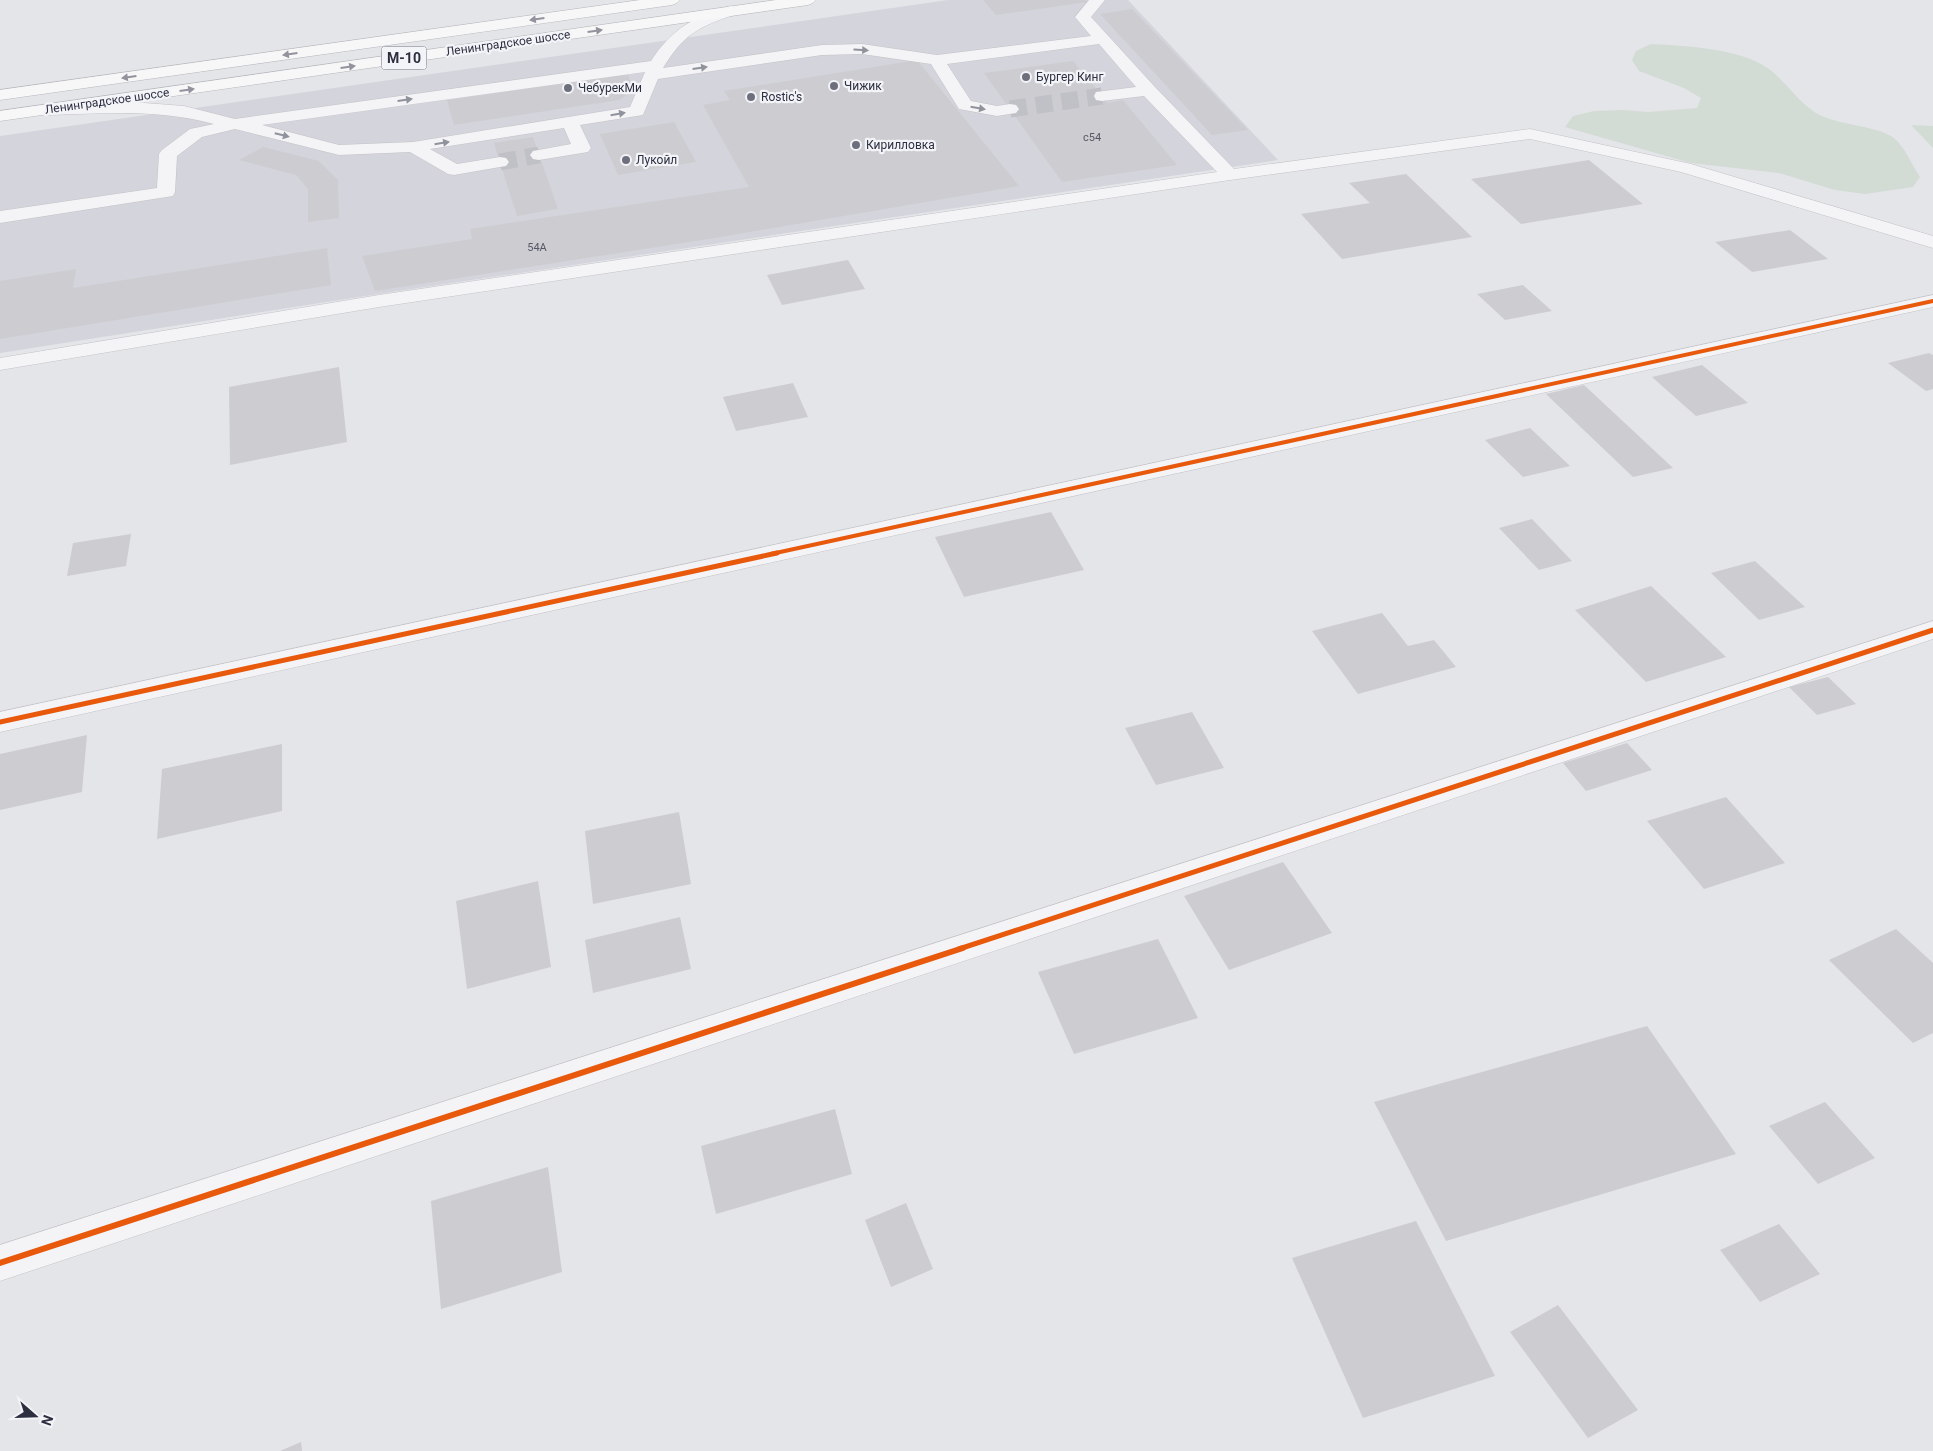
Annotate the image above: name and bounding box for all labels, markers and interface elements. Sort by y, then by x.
one-way arrow [529,15,545,23]
one-way arrow [587,26,603,34]
street label: Ленинградское шоссе [445,27,571,59]
road number: М-10 [382,46,426,70]
one-way arrow [853,46,869,54]
one-way arrow [281,50,297,58]
one-way arrow [340,62,356,70]
one-way arrow [692,64,708,72]
place label: Бургер Кинг [1036,70,1103,84]
marker: Бургер Кинг [1020,71,1032,83]
one-way arrow [121,73,137,81]
place label: Чижик [844,79,882,93]
marker: Чижик [828,80,840,92]
place label: ЧебурекМи [578,81,642,95]
marker: ЧебурекМи [562,82,574,94]
street label: Ленинградское шоссе [44,85,170,117]
one-way arrow [179,85,195,93]
place label: Rostic's [761,90,802,104]
marker: Rostic's [745,91,757,103]
one-way arrow [397,96,413,104]
one-way arrow [971,104,987,112]
one-way arrow [610,110,626,118]
house number: с54 [1083,131,1101,144]
one-way arrow [274,132,289,140]
one-way arrow [434,138,450,146]
place label: Кирилловка [866,138,935,152]
marker: Кирилловка [850,139,862,151]
place label: Лукойл [636,153,677,167]
marker: Лукойл [620,154,632,166]
house number: 54А [527,241,548,254]
north arrow [10,1391,60,1441]
text: N [38,1413,56,1428]

